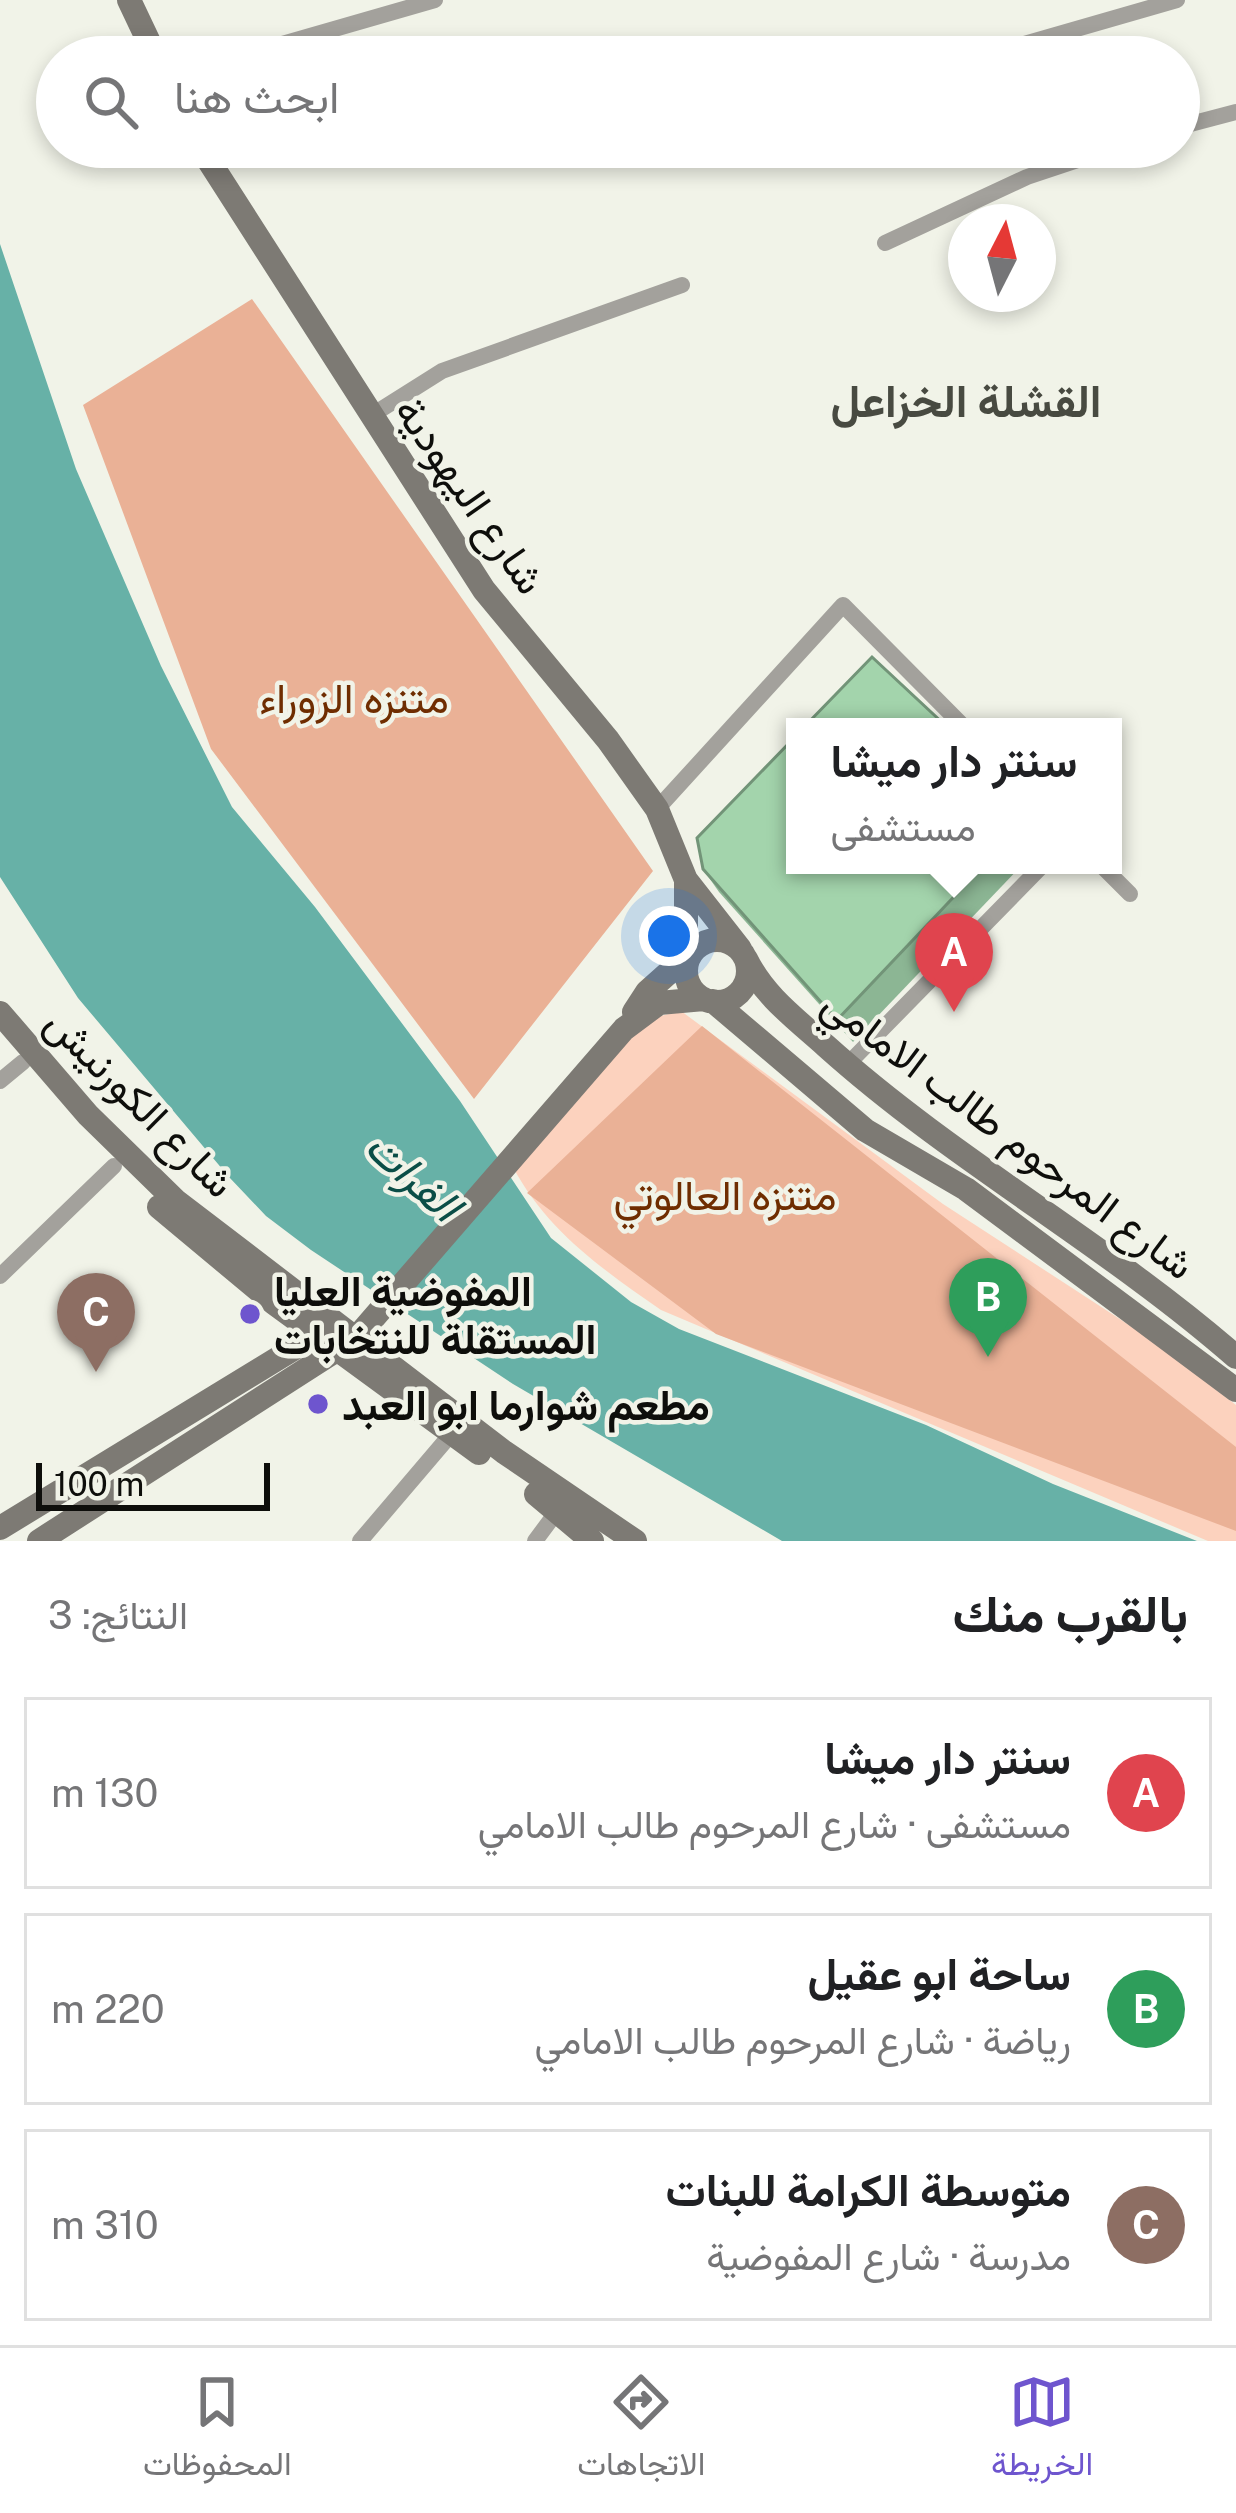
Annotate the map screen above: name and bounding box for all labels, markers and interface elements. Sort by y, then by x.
search box [36,36,1200,168]
icon: search [78,69,144,135]
text: ابحث هنا [174,70,339,123]
north arrow [948,204,1056,312]
district label: القشلة الخزاعل [831,374,1101,429]
street label: شارع اليهودية [381,387,557,606]
park label: متنزه الزوراء [259,673,449,725]
popup [786,718,1122,874]
text: سنتر دار ميشا [831,734,1077,787]
text: مستشفى [831,804,976,850]
your location [639,906,699,966]
pin: A [915,913,993,1012]
street label: شارع المرحوم طالب الامامي [807,977,1205,1298]
street label: شارع الكورنيش [33,997,246,1210]
water label: الفرات [354,1119,476,1236]
park label: متنزه العالوتي [613,1170,837,1230]
pin: B [949,1258,1027,1357]
place label: المفوضية العليا المستقلة للنتخابات [274,1266,596,1364]
pin: C [57,1273,135,1372]
marker: المفوضية العليا المستقلة للنتخابات [237,1301,263,1327]
place label: مطعم شوارما ابو العبد [342,1380,710,1433]
marker: مطعم شوارما ابو العبد [305,1391,331,1417]
scale bar [36,1457,270,1510]
text: 100 m [54,1465,144,1503]
text: بالقرب منك [953,1584,1188,1643]
text: النتائج: 3 [48,1592,188,1638]
text: سنتر دار ميشا [824,1731,1071,1784]
text: 130 m [51,1770,158,1816]
text: A [1132,1770,1160,1816]
text: مستشفى · شارع المرحوم طالب الامامي [478,1801,1071,1847]
text: ساحة ابو عقيل [807,1947,1071,2000]
text: 220 m [51,1986,165,2032]
text: B [1133,1986,1159,2032]
text: رياضة · شارع المرحوم طالب الامامي [534,2017,1071,2063]
text: متوسطة الكرامة للبنات [665,2163,1071,2216]
text: 310 m [51,2202,159,2248]
text: C [1132,2202,1160,2248]
text: مدرسة · شارع المفوضية [706,2233,1071,2279]
tab: المحفوظات [143,2369,292,2493]
tab: الاتجاهات [577,2369,705,2493]
tab: الخريطة [991,2369,1093,2493]

